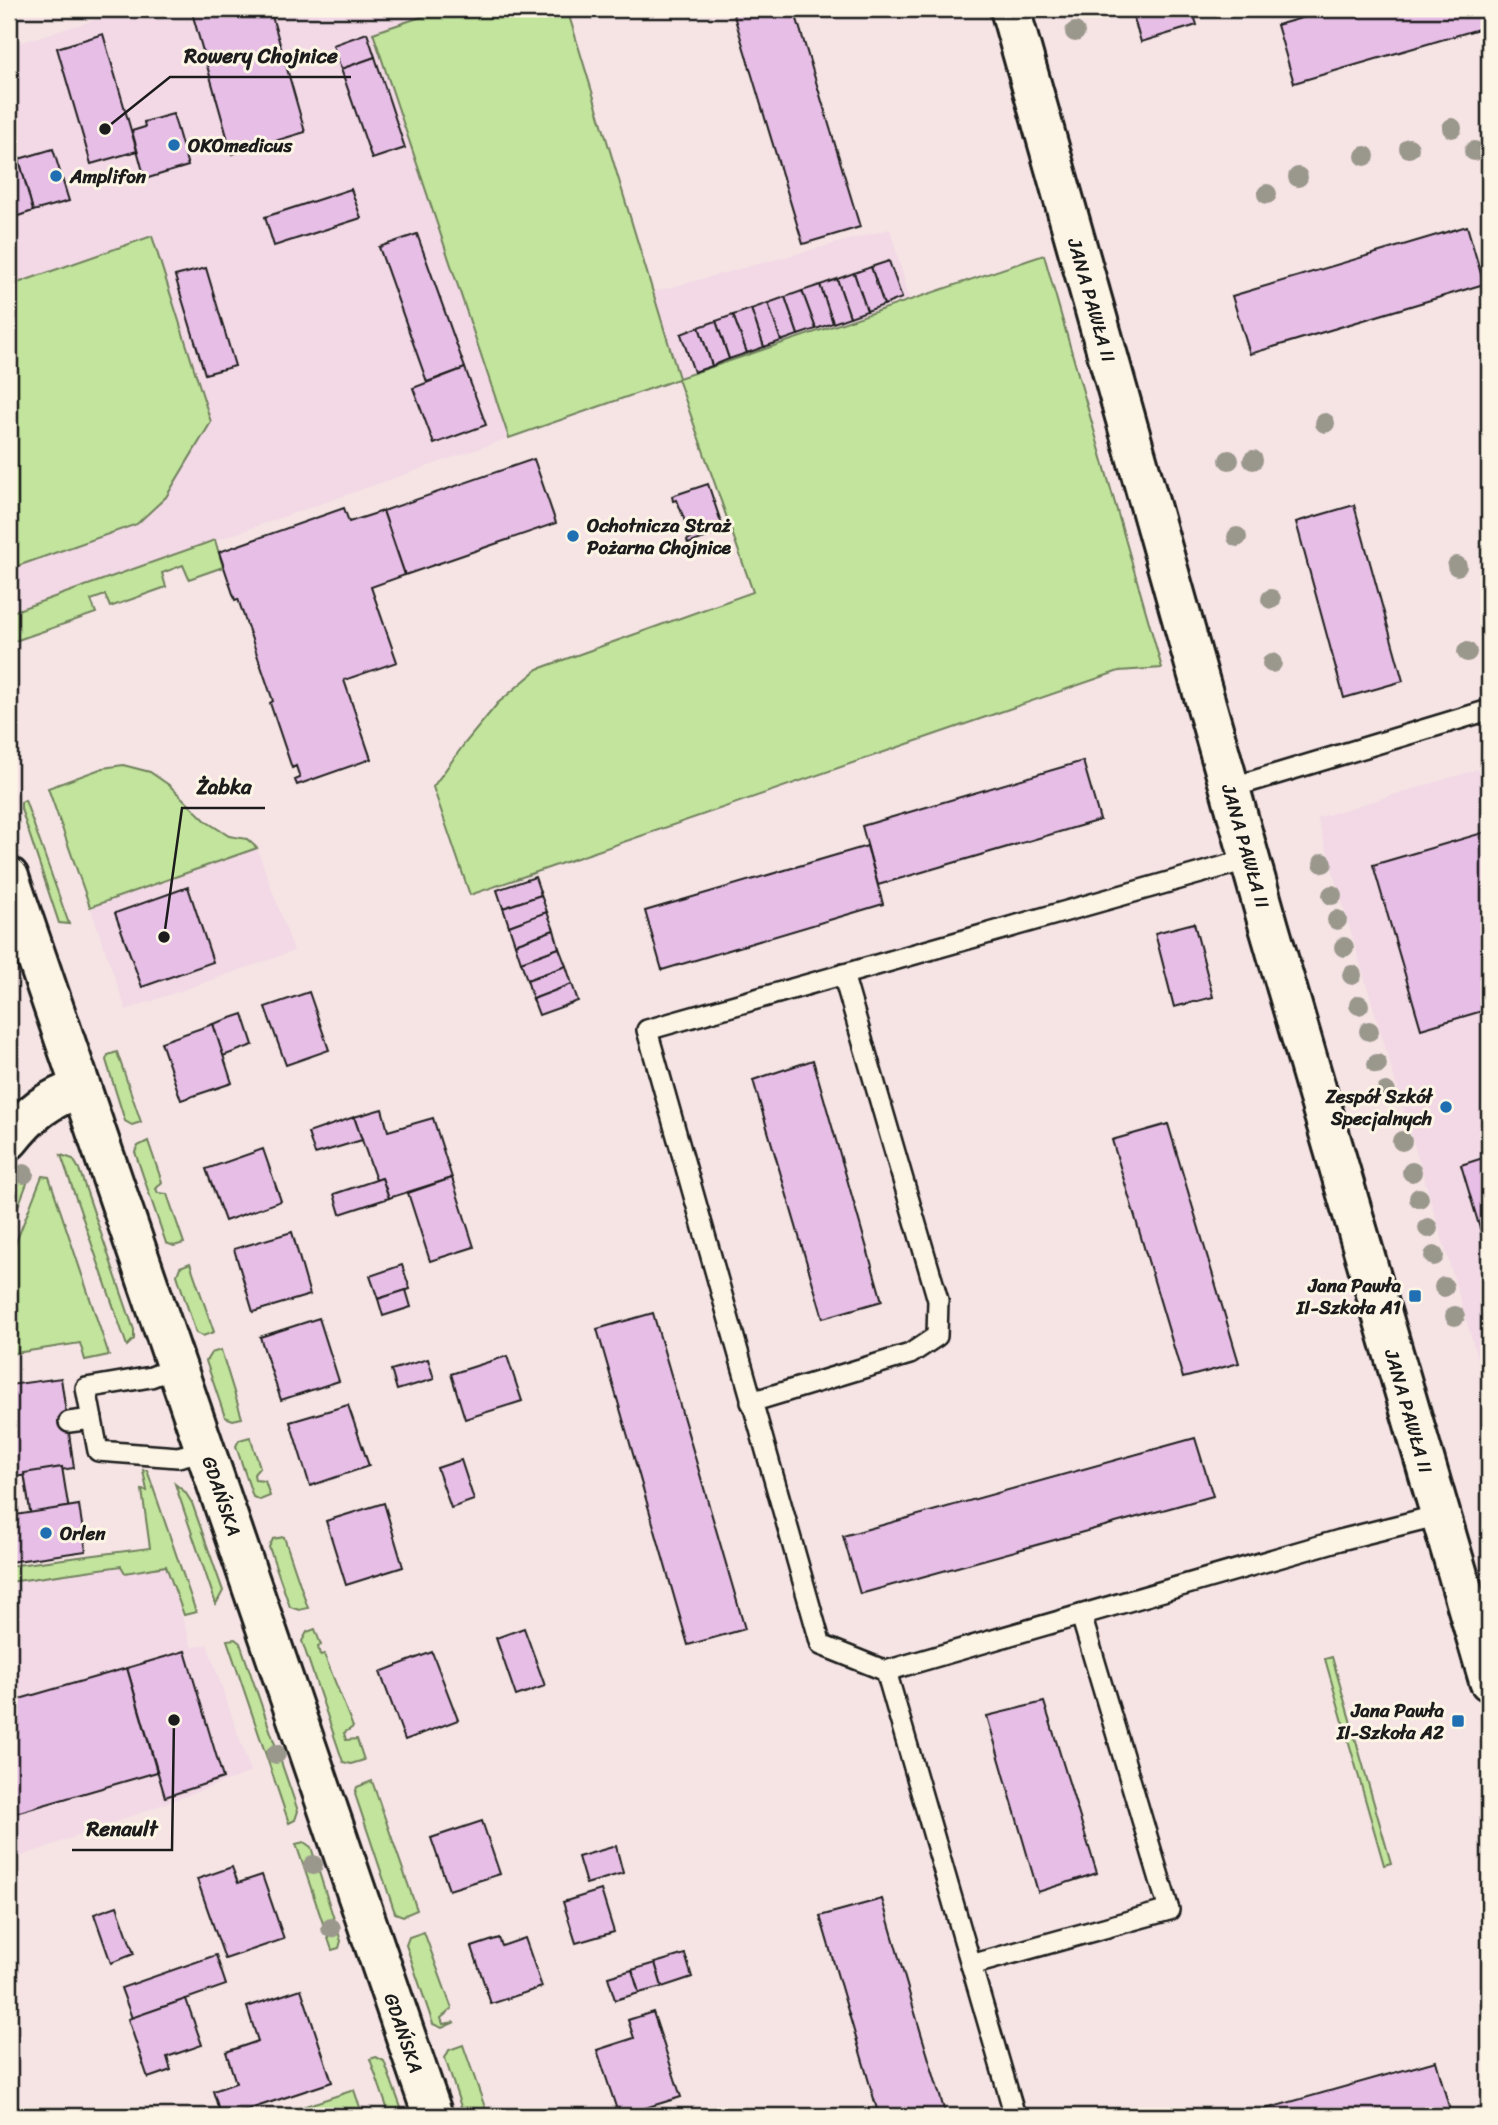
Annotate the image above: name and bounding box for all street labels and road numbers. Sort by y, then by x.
street label: JANA PAWŁA II [1058,233,1125,366]
street label: JANA PAWŁA II [1212,779,1279,912]
street label: JANA PAWŁA II [1375,1344,1442,1477]
street label: GDAŃSKA [192,1452,251,1541]
street label: GDAŃSKA [374,1989,433,2078]

